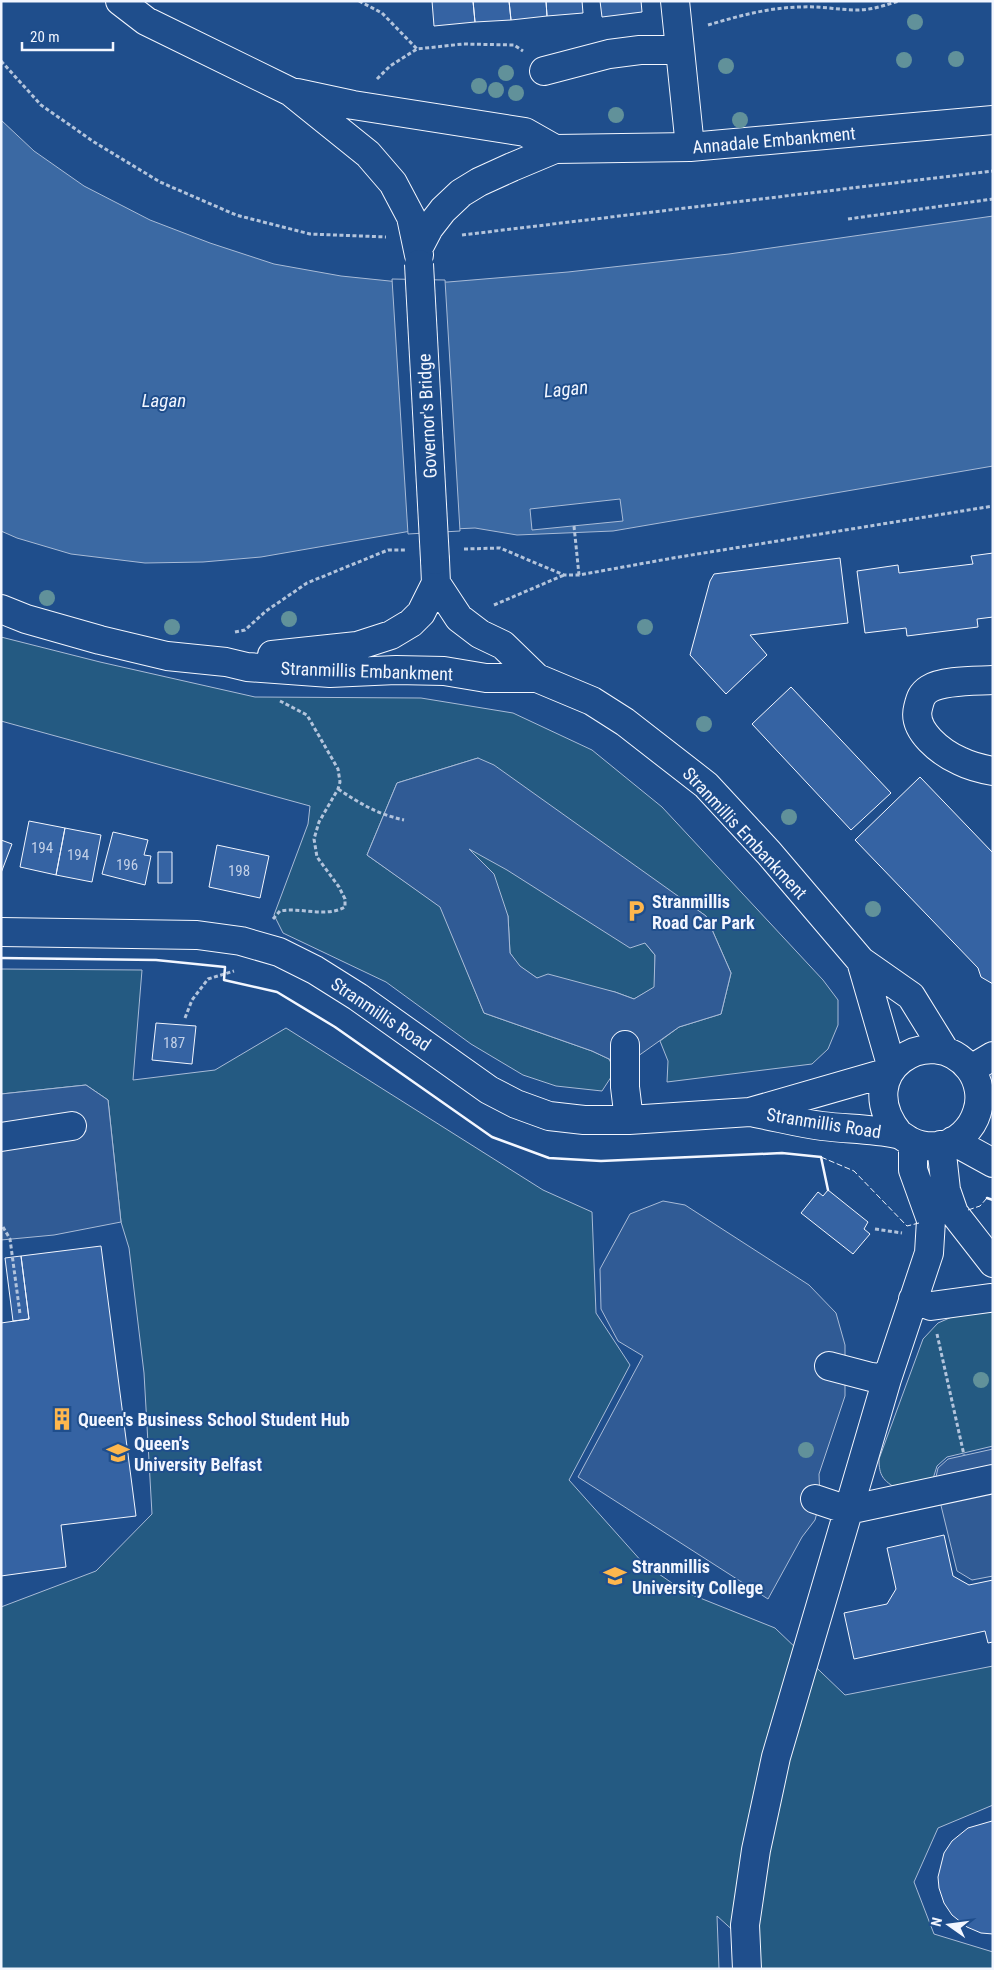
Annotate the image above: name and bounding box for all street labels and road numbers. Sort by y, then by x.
street label: Annadale Embankment [692,122,856,158]
street label: Governor's Bridge [413,353,441,479]
street label: Stranmillis Embankment [280,657,454,685]
street label: Stranmillis Embankment [679,763,811,903]
street label: Stranmillis Road [327,973,435,1055]
street label: Stranmillis Road [765,1104,883,1142]

